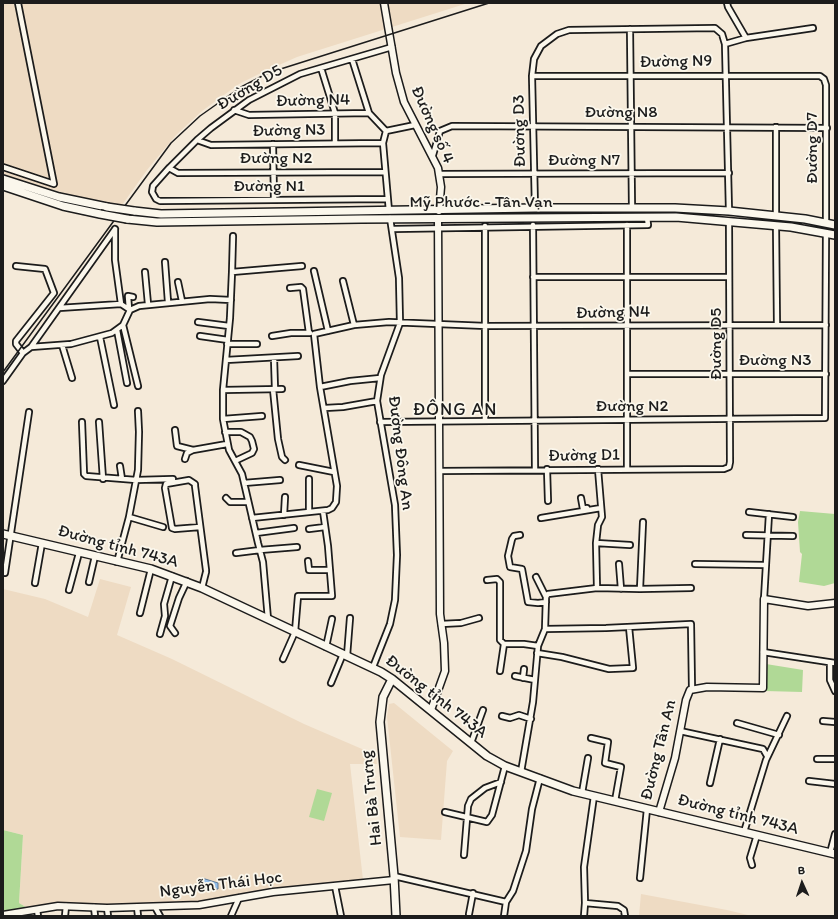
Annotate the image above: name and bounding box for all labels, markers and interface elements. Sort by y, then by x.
street label: Đường N9 [639,51,713,73]
street label: Đường D5 [214,61,286,115]
street label: Đường số 4 [406,83,458,167]
street label: Đường N4 [276,90,350,112]
street label: Đường D3 [509,94,531,168]
street label: Đường N8 [584,103,658,123]
street label: Đường D7 [803,112,823,184]
street label: Đường N3 [252,120,326,142]
street label: Đường N2 [240,149,312,169]
street label: Đường N7 [548,151,620,171]
street label: Đường N1 [233,177,305,197]
street label: Mỹ Phước - Tân Vạn [409,193,553,213]
street label: Đường N4 [576,302,650,324]
street label: Đường D5 [707,308,727,380]
street label: Đường N3 [738,351,812,371]
street label: Đường Đông An [383,395,417,511]
street label: Đường N2 [596,397,668,417]
district label: ĐÔNG AN [413,399,497,421]
street label: Đường D1 [548,445,620,467]
street label: Đường tỉnh 743A [55,521,181,573]
street label: Đường tỉnh 743A [381,651,491,743]
street label: Đường Tân An [637,698,681,802]
street label: Hai Bà Trưng [357,749,387,847]
street label: Đường tỉnh 743A [675,790,801,840]
north arrow [782,863,822,903]
text: B [797,864,805,877]
street label: Nguyễn Thái Học [159,867,283,903]

